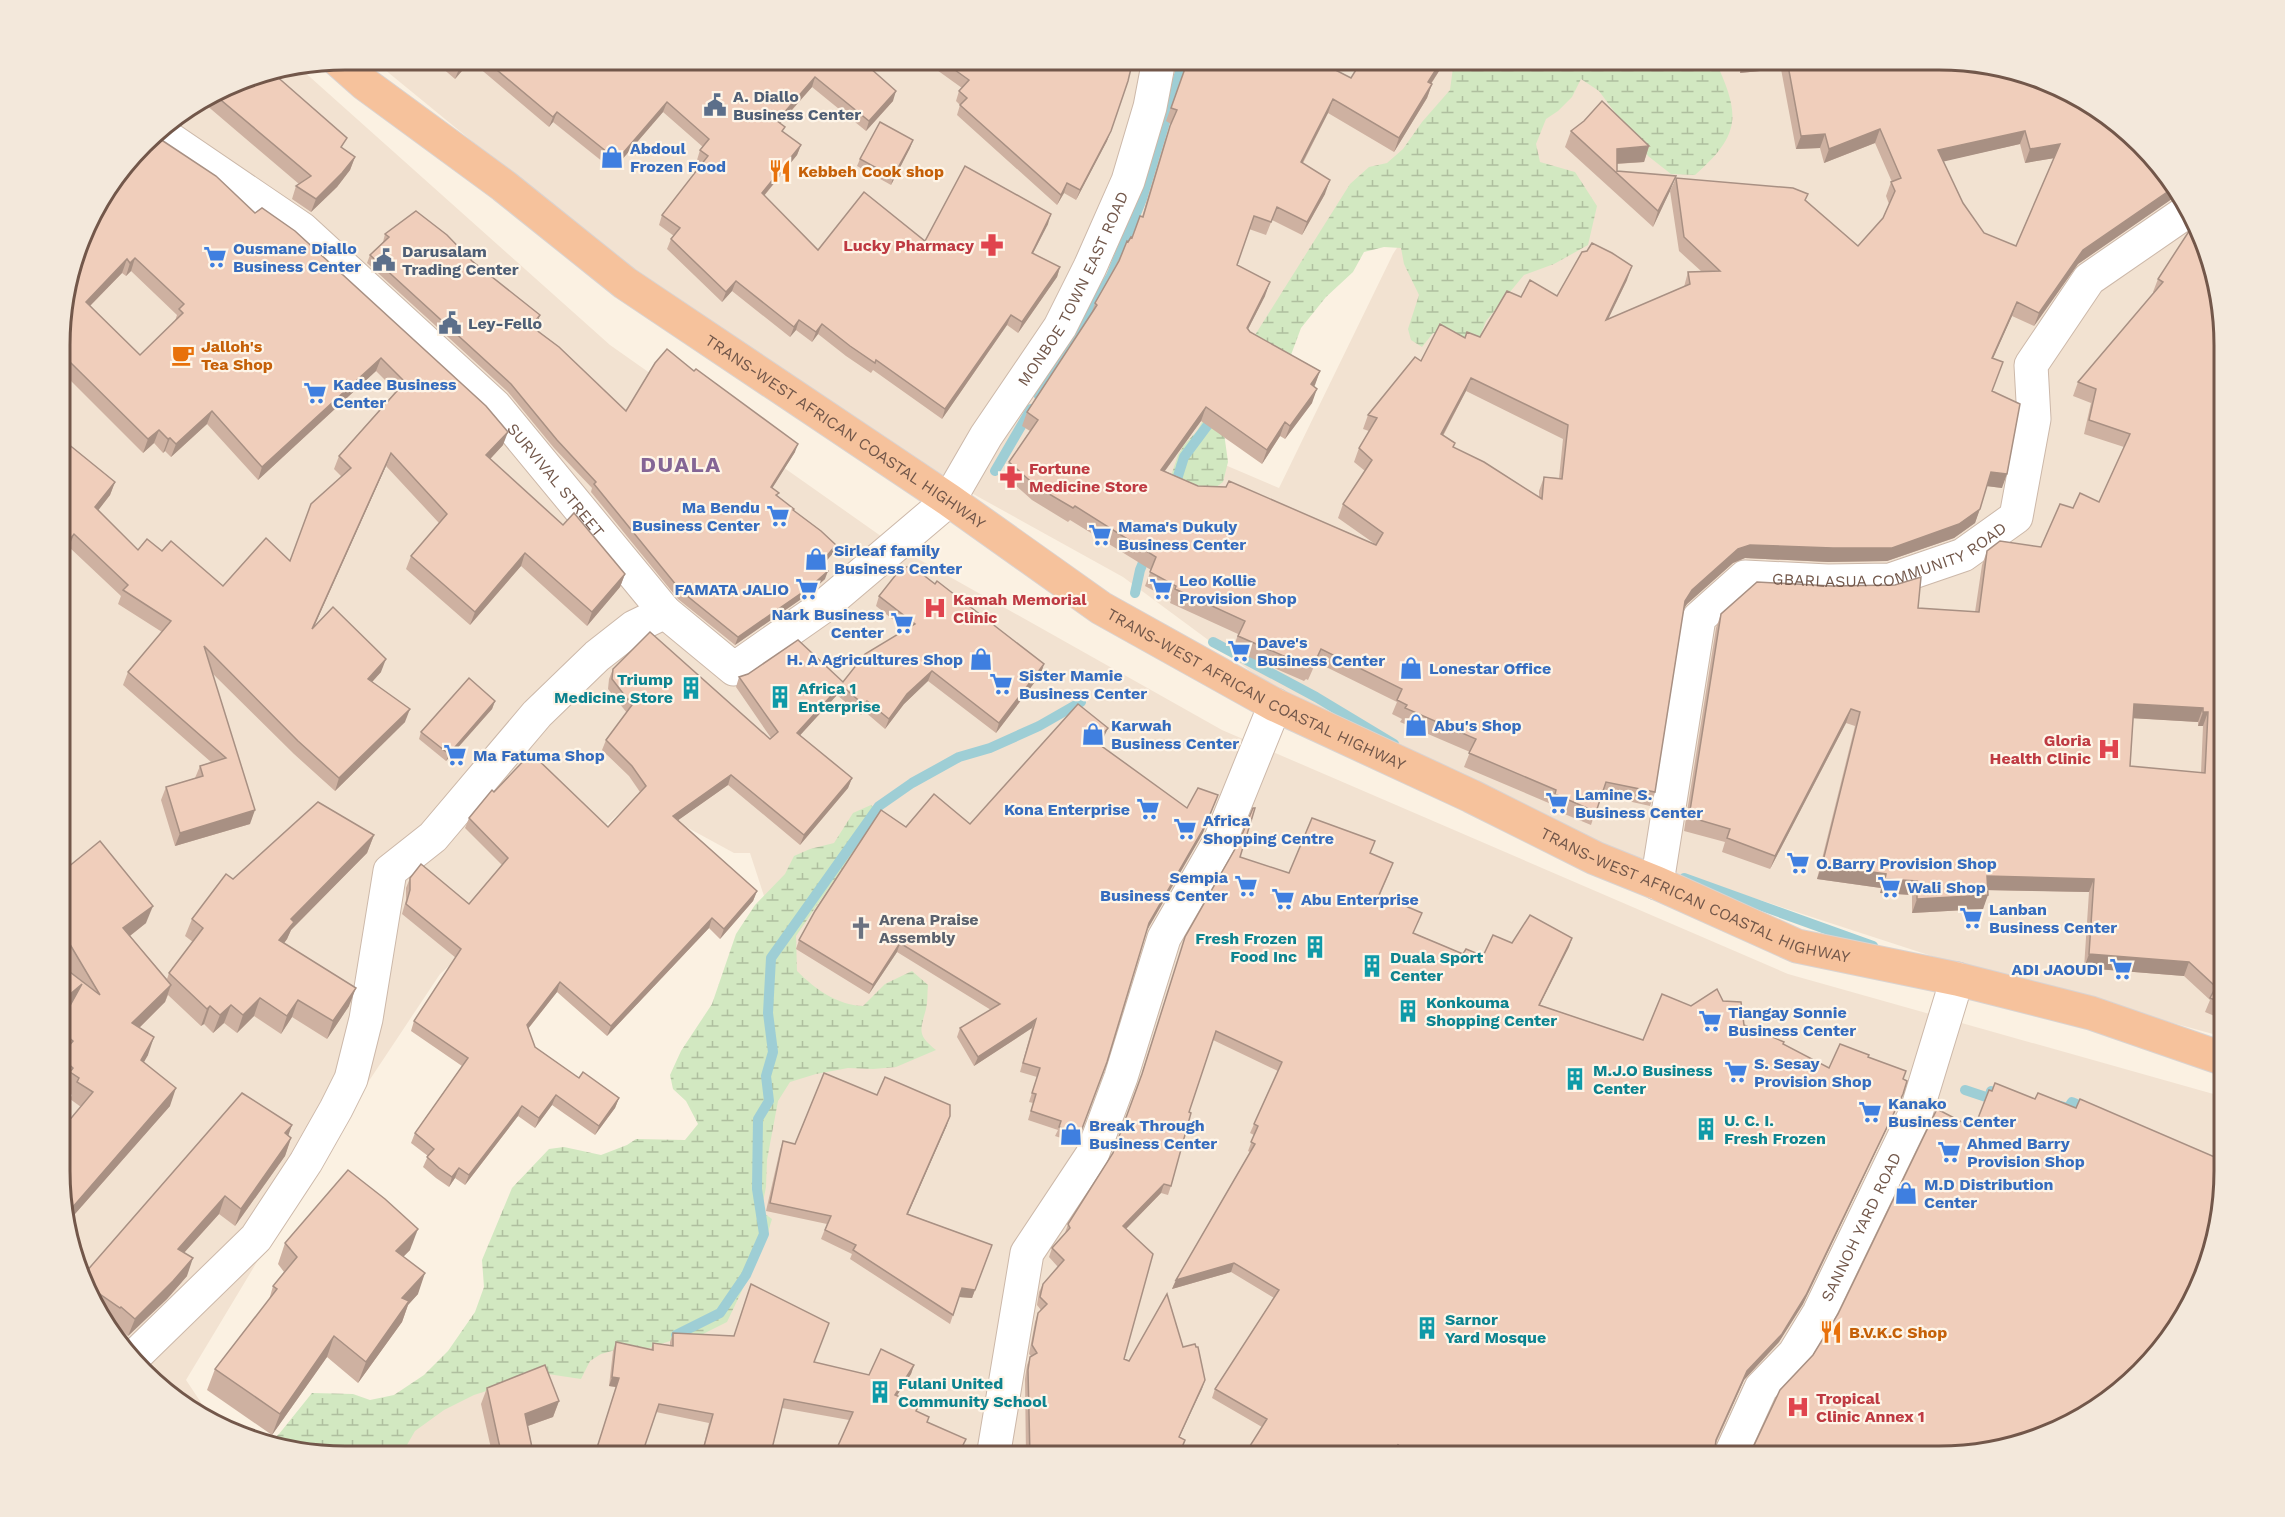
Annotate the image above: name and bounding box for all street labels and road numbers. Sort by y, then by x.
street label: MONBOE TOWN EAST ROAD [1014,188,1132,390]
street label: TRANS-WEST AFRICAN COASTAL HIGHWAY [702,331,989,533]
street label: SURVIVAL STREET [503,420,608,541]
street label: GBARLASUA COMMUNITY ROAD [1772,518,2010,591]
street label: TRANS-WEST AFRICAN COASTAL HIGHWAY [1103,604,1409,774]
street label: TRANS-WEST AFRICAN COASTAL HIGHWAY [1537,823,1852,967]
street label: SANNOH YARD ROAD [1817,1149,1905,1305]

